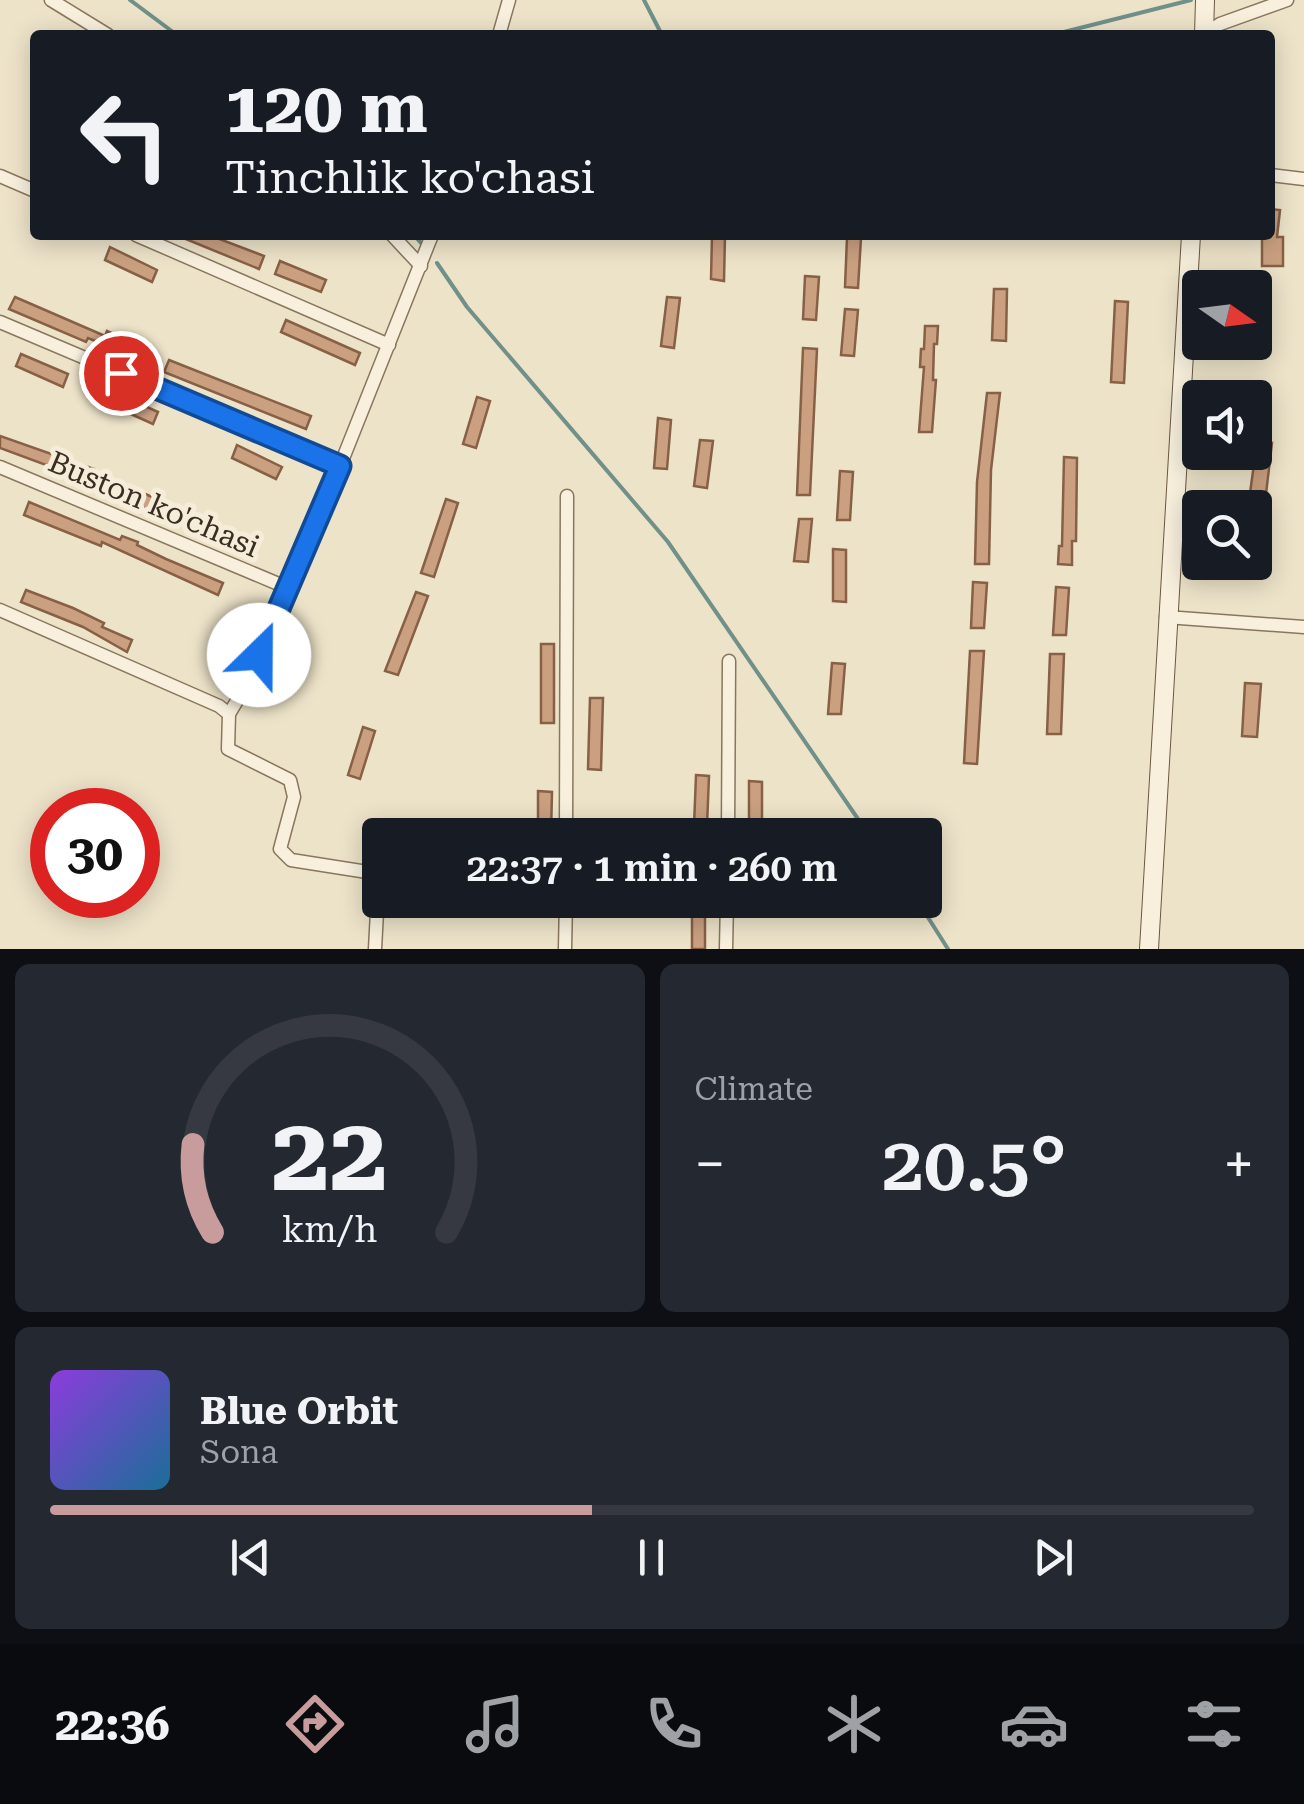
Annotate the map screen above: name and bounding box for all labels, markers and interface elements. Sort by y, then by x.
text: 120 m [225,67,428,149]
icon: left [60,70,190,200]
text: Tinchlik ko'chasi [225,151,595,204]
north arrow [1182,270,1272,360]
map controls [1182,270,1272,580]
pin [79,331,164,416]
icon: arrive [94,346,149,401]
button: sound [1182,380,1272,470]
street label: Buston ko'chasi [43,444,265,564]
button: search [1182,490,1272,580]
position arrow [207,603,311,707]
speed limit sign: 30 [30,788,160,918]
text: 22:37 · 1 min · 260 m [467,846,838,890]
text: Climate [695,1070,813,1108]
text: 22 [272,1094,388,1215]
text: 20.5° [882,1120,1067,1208]
text: − [695,1132,725,1196]
text: + [1223,1132,1254,1196]
text: km/h [282,1209,378,1251]
text: Blue Orbit [200,1389,398,1433]
text: Sona [200,1433,278,1471]
icon: previous [223,1530,278,1585]
icon: pause [624,1530,679,1585]
icon: next [1026,1530,1081,1585]
icon: directions [280,1689,350,1759]
icon: music [460,1689,530,1759]
icon: phone [639,1689,709,1759]
icon: climate [819,1689,889,1759]
icon: car [999,1689,1069,1759]
icon: filters [1179,1689,1249,1759]
text: 22:36 [55,1698,170,1751]

